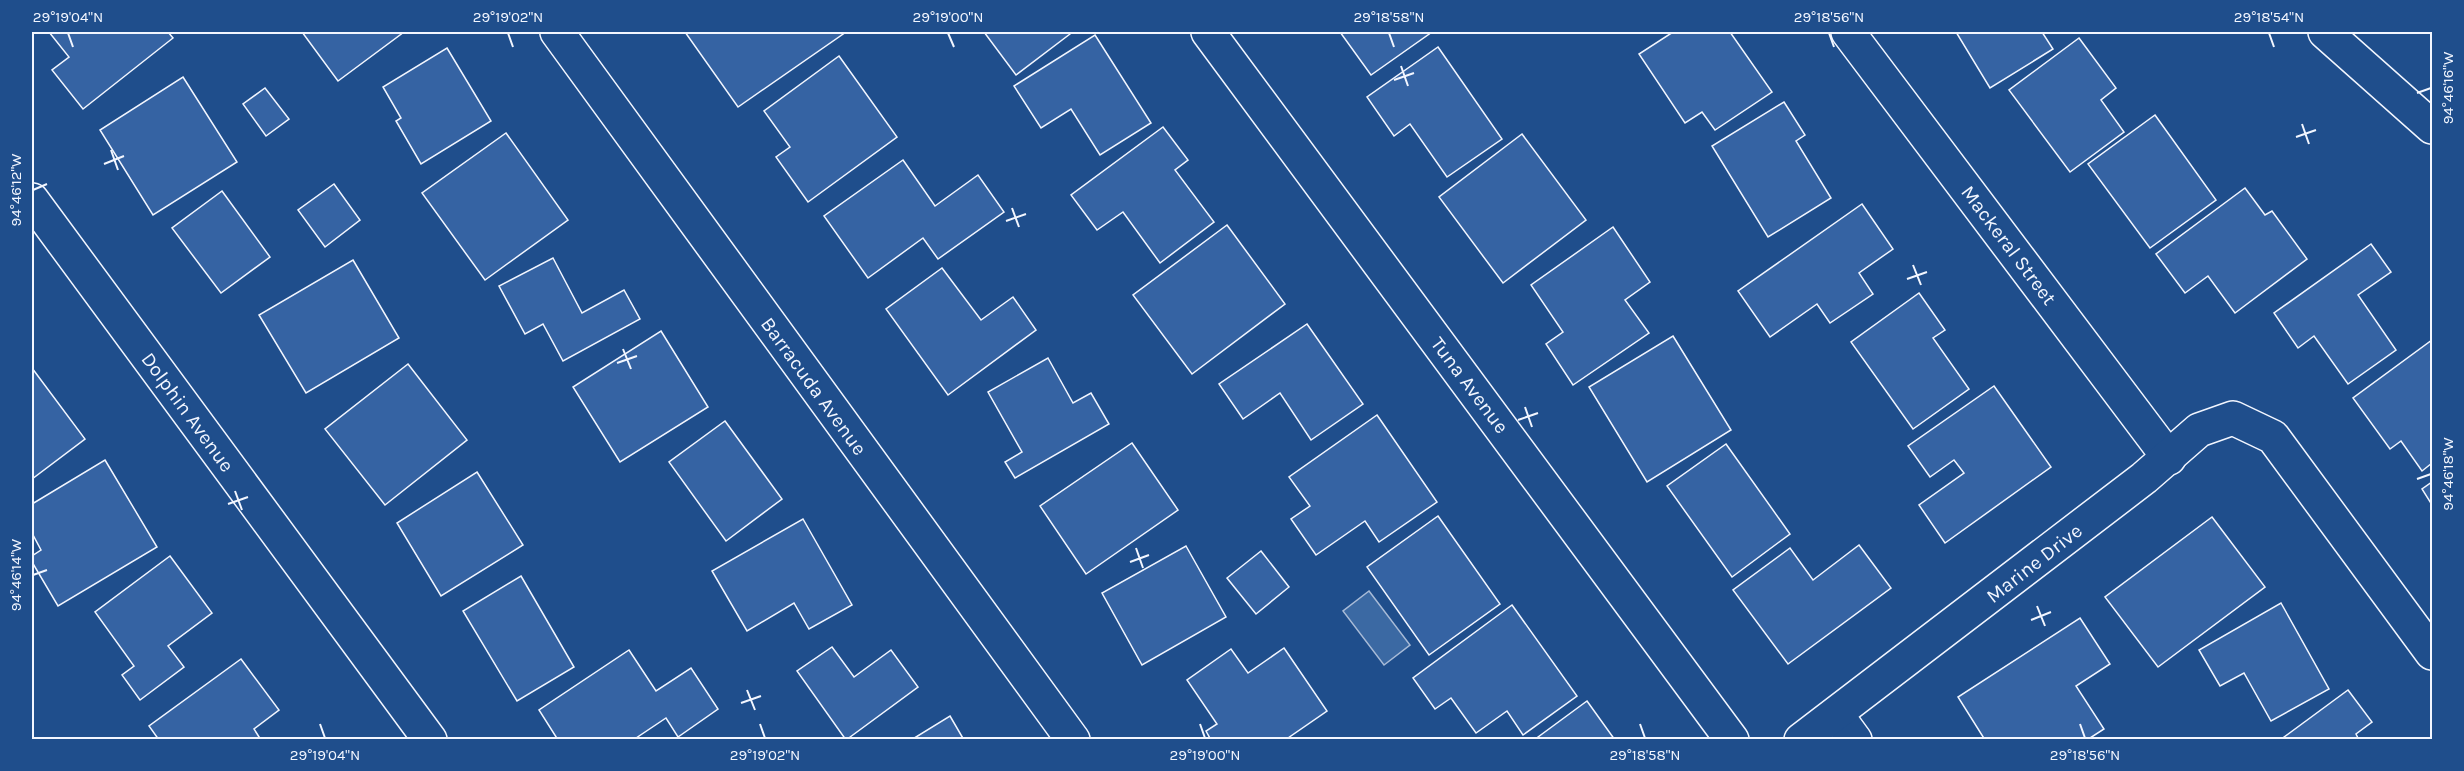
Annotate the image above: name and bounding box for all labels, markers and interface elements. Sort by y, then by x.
text: 29°19'04"N [33,8,103,26]
text: 29°19'02"N [473,8,543,26]
text: 29°19'00"N [913,8,983,26]
text: 29°18'58"N [1353,8,1425,26]
text: 29°18'56"N [1794,8,1864,26]
text: 29°18'54"N [2234,8,2304,26]
text: 94°46'16"W [2439,51,2457,124]
text: 94°46'12"W [7,153,25,226]
street label: Mackeral Street [1956,181,2061,310]
street label: Barracuda Avenue [756,313,871,460]
street label: Tuna Avenue [1426,333,1513,438]
street label: Dolphin Avenue [137,348,239,477]
text: 94°46'18"W [2439,437,2457,511]
street label: Marine Drive [1982,519,2087,608]
text: 94°46'14"W [7,538,25,611]
text: 29°19'04"N [290,746,360,764]
text: 29°19'02"N [730,746,800,764]
text: 29°19'00"N [1170,746,1240,764]
text: 29°18'58"N [1609,746,1681,764]
text: 29°18'56"N [2050,746,2120,764]

